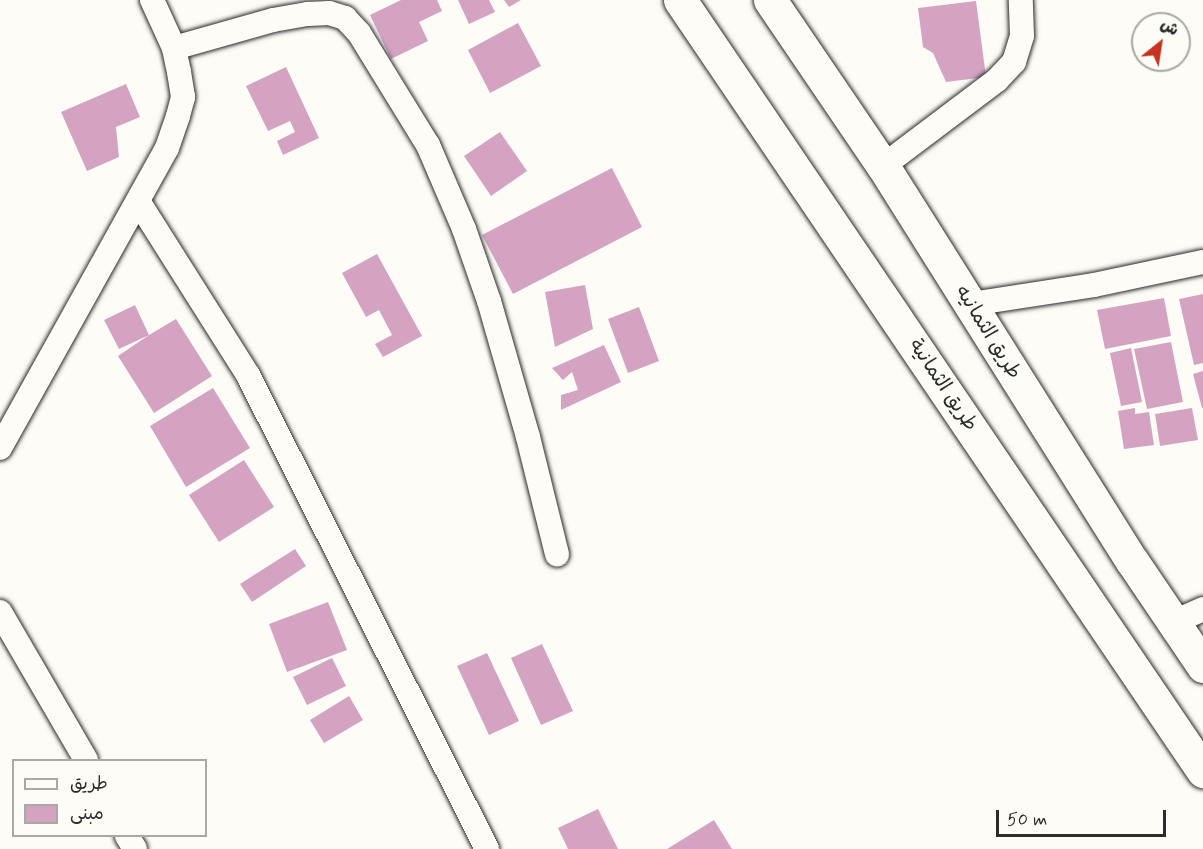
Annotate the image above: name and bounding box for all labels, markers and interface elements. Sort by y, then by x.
north arrow [1131,12,1191,72]
text: ش [1156,14,1182,41]
street label: طريق الثمانيه [950,281,1026,383]
street label: طريق الثمانية [903,334,983,436]
legend [12,759,207,837]
text: طريق [70,772,108,796]
scale bar [999,798,1168,836]
text: مبنى [70,802,104,826]
text: 50 m [1007,808,1047,832]

